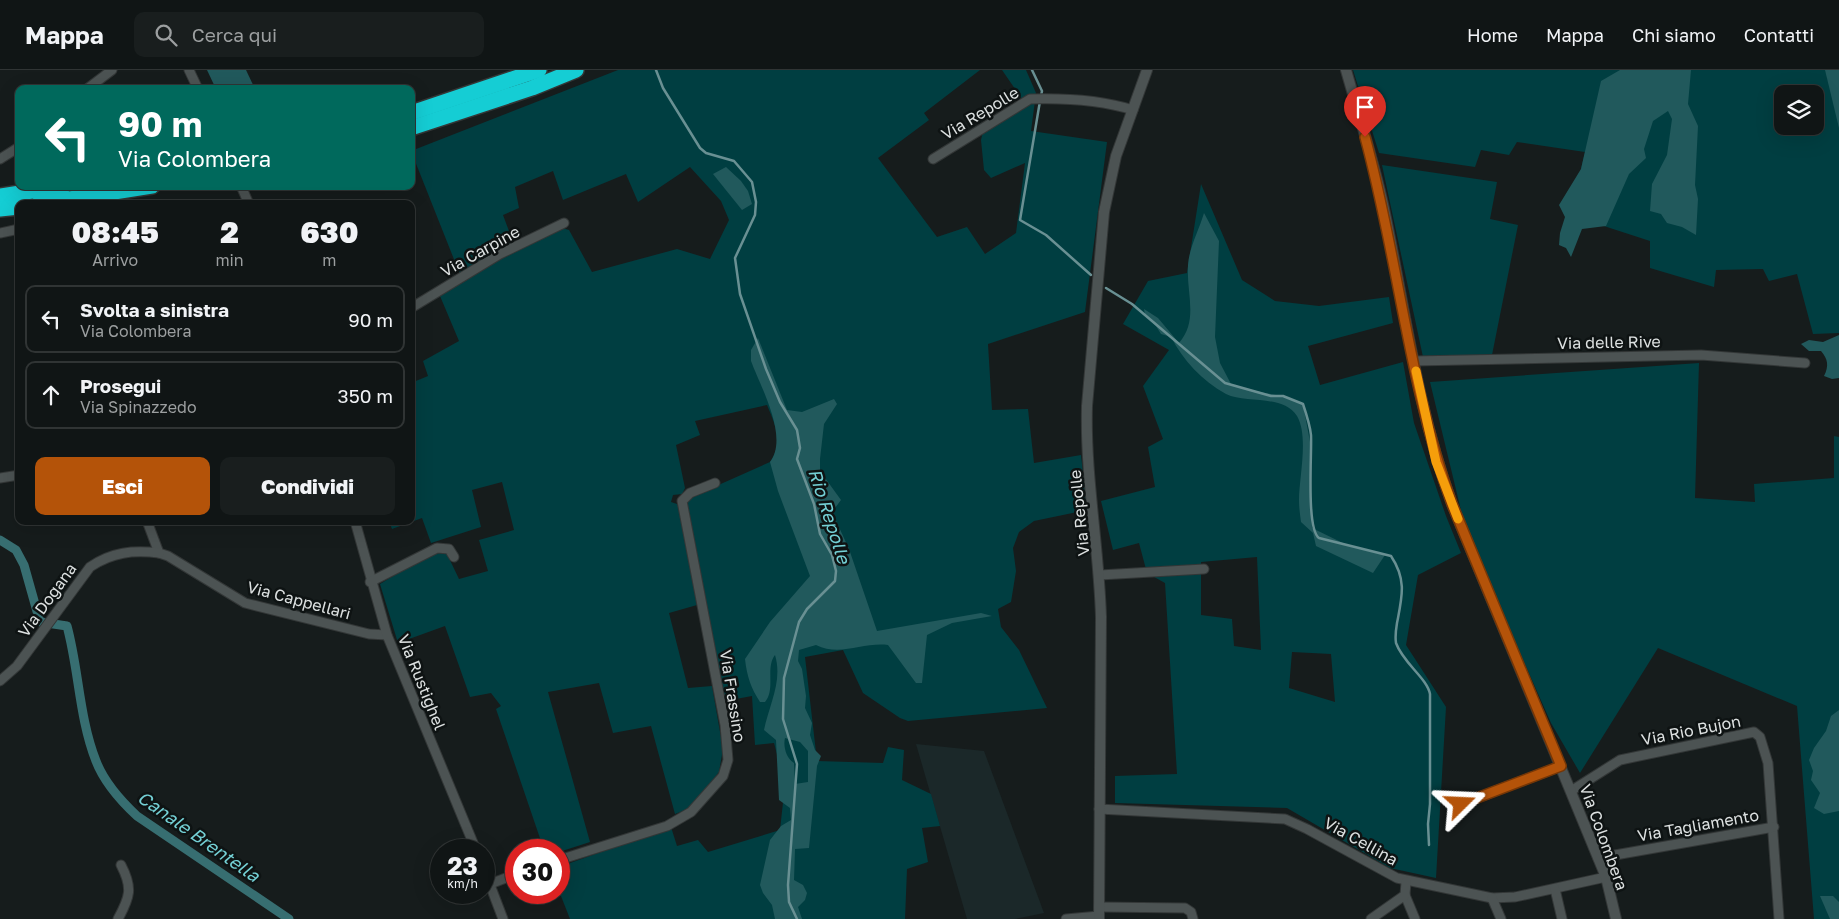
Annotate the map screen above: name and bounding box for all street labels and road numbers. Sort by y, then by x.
street label: Via Repolle [938,82,1022,144]
street label: Via Carpine [437,221,523,281]
street label: Via delle Rive [1557,331,1661,353]
street label: Via Repolle [1065,469,1093,557]
street label: Via Dogana [13,559,81,641]
street label: Via Cappellari [245,577,353,623]
street label: Via Rustighel [394,631,450,733]
street label: Via Frassino [716,648,750,744]
street label: Via Rio Bujon [1640,711,1742,749]
street label: Via Colombera [1576,781,1632,893]
street label: Via Tagliamento [1636,804,1760,846]
street label: Via Cellina [1320,812,1402,870]

